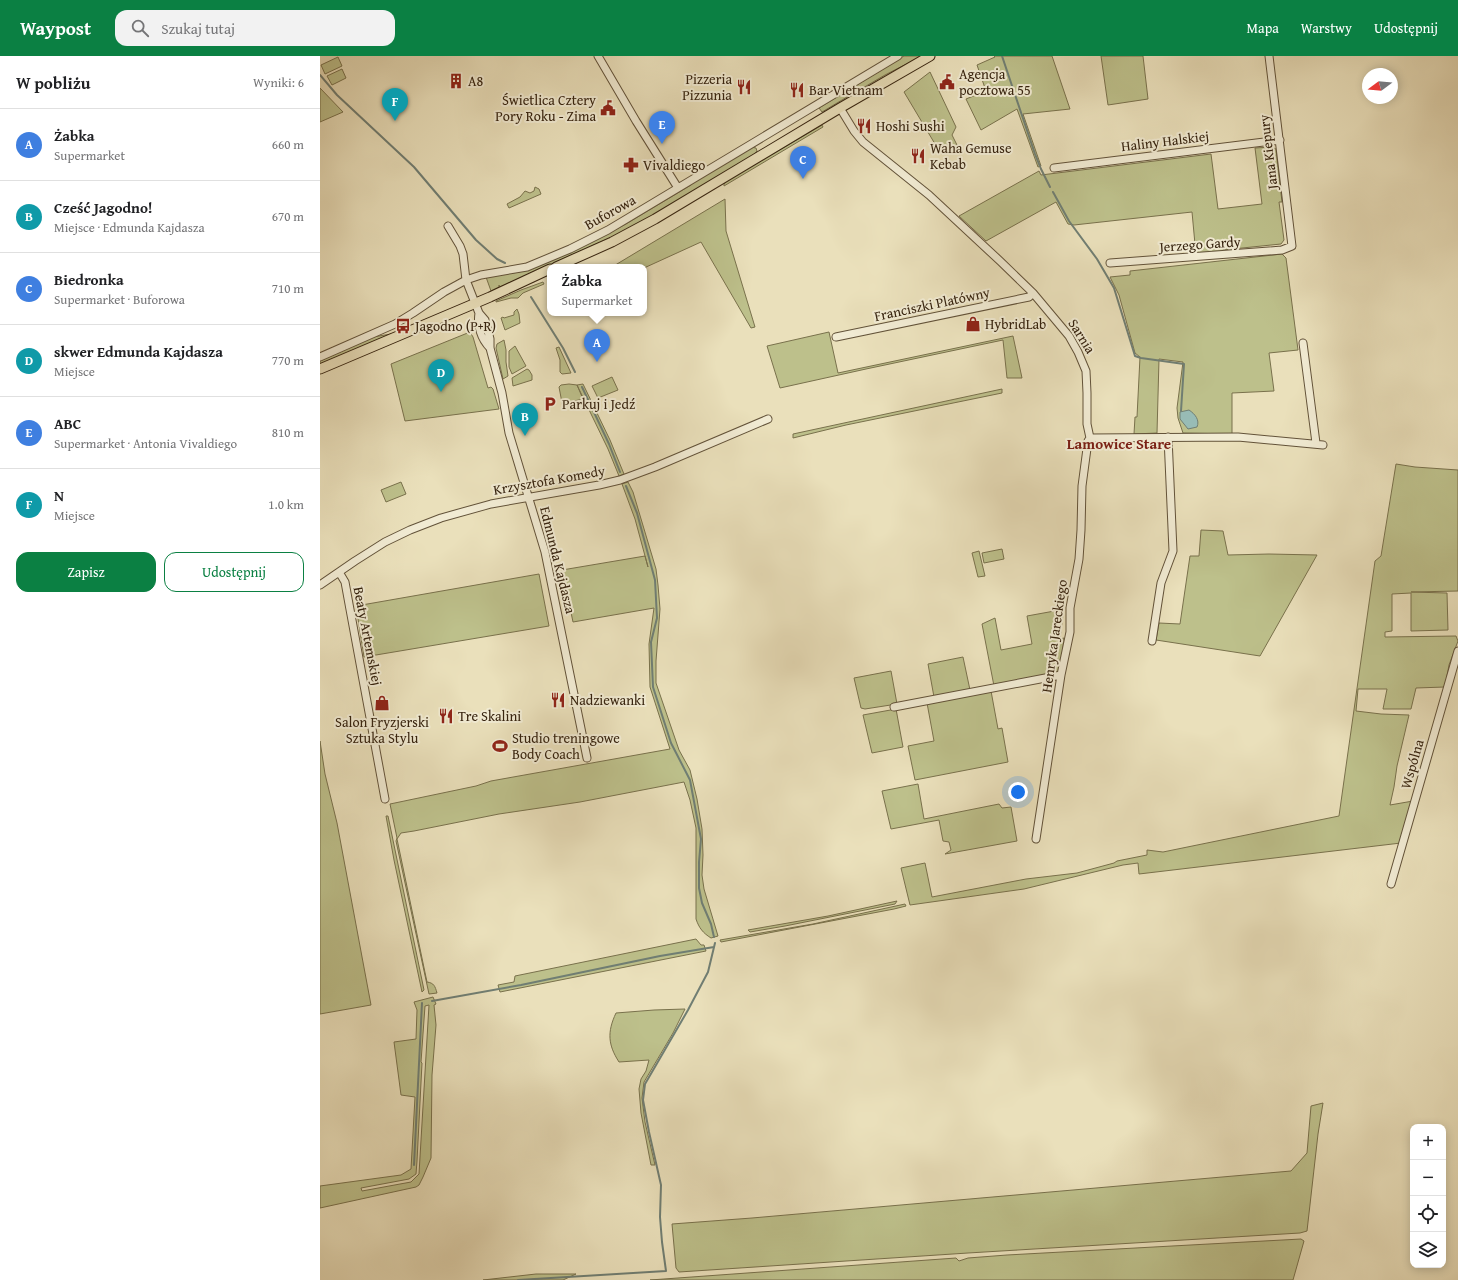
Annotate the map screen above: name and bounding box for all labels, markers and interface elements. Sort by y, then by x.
search box [115,10,395,46]
text: Waypost [20,14,91,42]
icon: search [129,17,151,39]
text: Szukaj tutaj [161,18,235,39]
text: Mapa [1247,18,1279,38]
text: Warstwy [1301,18,1352,38]
text: Udostępnij [1374,18,1438,38]
place label: Agencja pocztowa 55 [959,64,1031,100]
north arrow [1362,68,1398,104]
place label: Pizzeria Pizzunia [682,69,732,105]
text: W pobliżu [16,70,91,95]
place label: A8 [468,71,483,91]
building icon: A8 [447,72,465,90]
text: Wyniki: 6 [253,73,304,92]
public building icon: Agencja pocztowa 55 [938,73,956,91]
restaurant icon: Pizzeria Pizzunia [735,78,753,96]
place label: Bar Vietnam [809,80,883,100]
restaurant icon: Bar Vietnam [788,81,806,99]
pin: F [382,88,408,121]
place label: Świetlica Cztery Pory Roku - Zima [495,90,596,126]
public building icon: Świetlica Cztery Pory Roku - Zima [599,99,617,117]
pin: E [649,111,675,144]
street label: Jana Kiepury [1253,113,1283,193]
place label: Hoshi Sushi [876,116,945,136]
restaurant icon: Hoshi Sushi [855,117,873,135]
text: Żabka [54,125,94,146]
street label: Haliny Halskiej [1120,126,1210,156]
text: A [25,135,33,154]
text: 660 m [272,135,304,154]
place label: Waha Gemuse Kebab [930,138,1012,174]
text: Supermarket [54,146,125,165]
pin: C [790,146,816,179]
restaurant icon: Waha Gemuse Kebab [909,147,927,165]
place label: Vivaldiego [643,155,705,175]
pharmacy icon: Vivaldiego [622,156,640,174]
street label: Buforowa [581,189,640,234]
text: Cześć Jagodno! [54,197,153,218]
text: B [25,207,33,226]
text: 670 m [272,207,304,226]
text: Miejsce · Edmunda Kajdasza [54,218,205,237]
street label: Jerzego Gardy [1157,231,1241,257]
popup [547,264,647,316]
text: Biedronka [54,269,124,290]
text: Żabka [561,270,602,291]
text: C [25,279,33,298]
text: 710 m [272,279,304,298]
street label: Franciszki Platówny [872,282,992,326]
text: Supermarket · Buforowa [54,290,185,309]
text: Supermarket [561,291,633,310]
place label: HybridLab [985,314,1046,334]
shop icon: HybridLab [964,315,982,333]
street label: Sarnia [1064,315,1101,358]
place label: Jagodno (P+R) [413,316,496,336]
bus stop icon: Jagodno (P+R) [394,317,412,335]
pin: A [584,329,610,362]
text: skwer Edmunda Kajdasza [54,341,223,362]
text: D [25,351,33,370]
text: 770 m [272,351,304,370]
pin: D [428,359,454,392]
text: Miejsce [54,362,95,381]
place label: Parkuj i Jedź [562,394,635,414]
parking icon: Parkuj i Jedź [541,395,559,413]
pin: B [512,403,538,436]
text: ABC [54,413,81,434]
text: E [26,423,32,442]
text: 810 m [272,423,304,442]
district label: Lamowice Stare [1067,433,1171,454]
text: Supermarket · Antonia Vivaldiego [54,434,237,453]
street label: Krzysztofa Komedy [492,460,606,500]
text: N [54,485,64,506]
text: F [26,495,32,514]
text: 1.0 km [268,495,304,514]
street label: Edmunda Kajdasza [535,504,581,616]
text: Miejsce [54,506,95,525]
button: Zapisz [16,552,156,592]
button: Udostępnij [164,552,304,592]
street label: Henryka Jareckiego [1036,578,1072,694]
street label: Beaty Artemskiej [349,585,387,687]
place label: Nadziewanki [570,690,645,710]
restaurant icon: Nadziewanki [549,691,567,709]
shop icon: Salon Fryzjerski Sztuka Stylu [373,694,391,712]
place label: Tre Skalini [458,706,521,726]
restaurant icon: Tre Skalini [437,707,455,725]
place label: Salon Fryzjerski Sztuka Stylu [335,712,429,748]
place label: Studio treningowe Body Coach [512,728,620,764]
sports icon: Studio treningowe Body Coach [491,737,509,755]
street label: Wspólna [1395,737,1429,791]
your location [1008,782,1028,802]
map controls [1410,1124,1446,1268]
button: + [1410,1124,1446,1160]
button: − [1410,1160,1446,1196]
button: locate [1410,1196,1446,1232]
button: layers [1410,1232,1446,1268]

